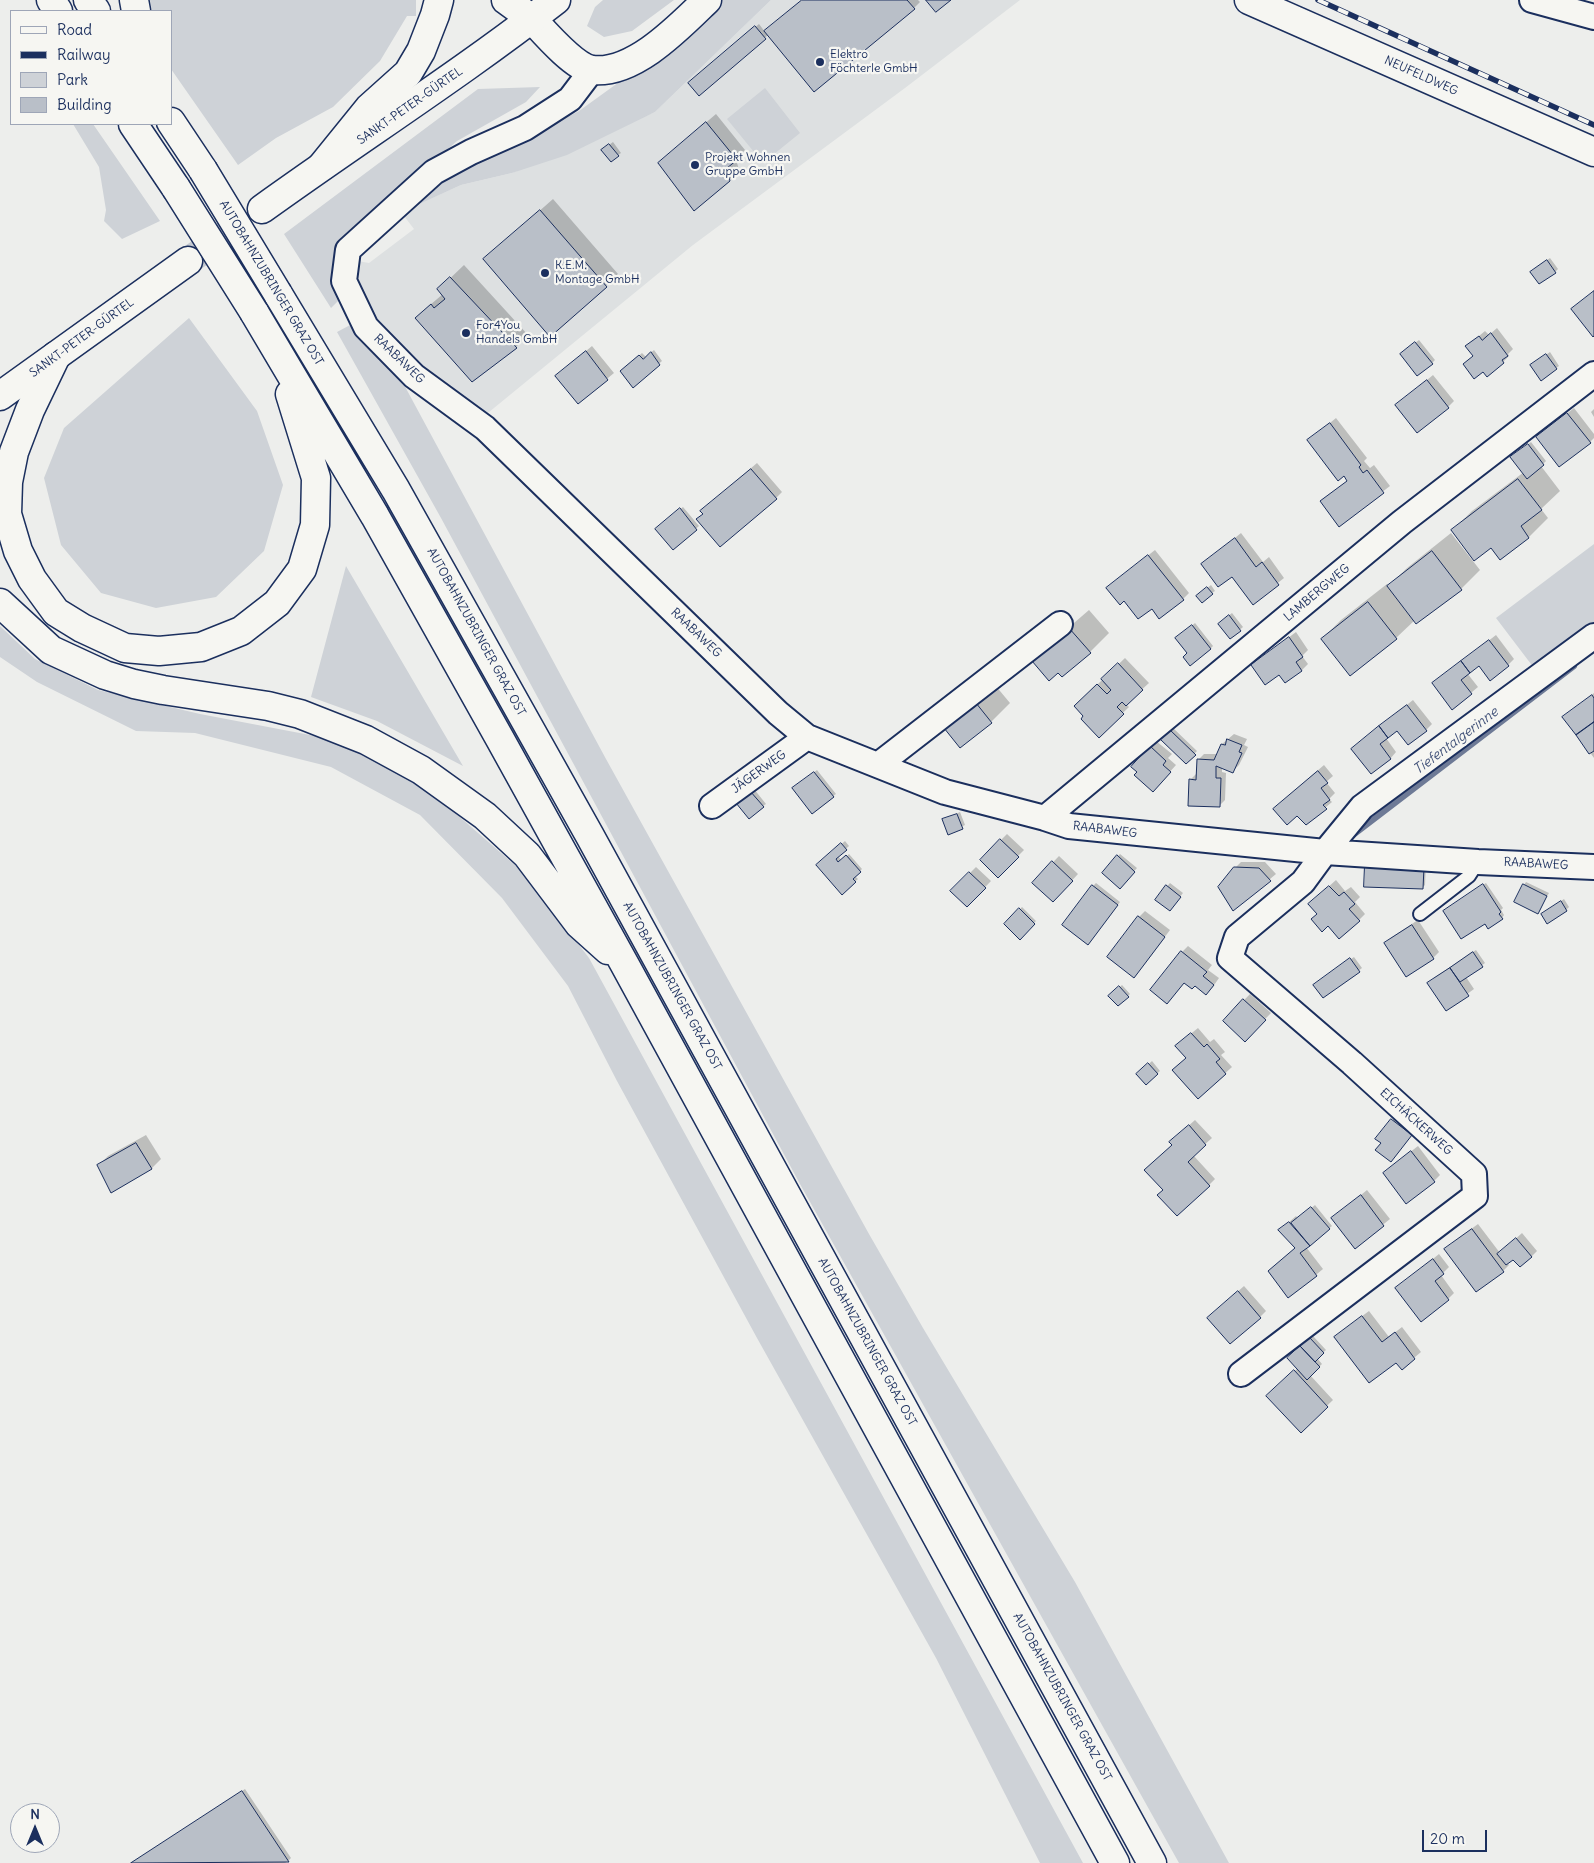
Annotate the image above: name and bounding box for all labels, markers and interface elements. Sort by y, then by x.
legend [10,10,172,125]
text: Road [57,20,92,39]
text: Railway [57,45,111,64]
place label: Elektro Föchterle GmbH [830,48,918,76]
street label: NEUFELDWEG [1382,53,1460,99]
marker: Elektro Föchterle GmbH [814,56,826,68]
street label: SANKT-PETER-GÜRTEL [355,64,465,148]
text: Park [57,70,88,89]
text: Building [57,95,112,114]
place label: Projekt Wohnen Gruppe GmbH [705,151,790,179]
marker: Projekt Wohnen Gruppe GmbH [689,159,701,171]
street label: AUTOBAHNZUBRINGER GRAZ OST [216,198,326,368]
place label: K.E.M. Montage GmbH [555,259,640,287]
marker: K.E.M. Montage GmbH [539,267,551,279]
street label: SANKT-PETER-GÜRTEL [27,295,137,381]
place label: For4You Handels GmbH [476,319,557,347]
marker: For4You Handels GmbH [460,327,472,339]
street label: RAABAWEG [371,331,427,387]
street label: AUTOBAHNZUBRINGER GRAZ OST [424,546,528,718]
street label: LAMBERGWEG [1281,561,1353,625]
street label: RAABAWEG [668,605,724,661]
water label: Tiefentalgerinne [1410,704,1502,778]
street label: JÄGERWEG [729,747,789,797]
street label: RAABAWEG [1072,819,1138,841]
street label: RAABAWEG [1503,855,1569,873]
street label: AUTOBAHNZUBRINGER GRAZ OST [620,900,724,1072]
street label: EICHÄCKERWEG [1377,1086,1455,1158]
street label: AUTOBAHNZUBRINGER GRAZ OST [815,1256,919,1428]
street label: AUTOBAHNZUBRINGER GRAZ OST [1010,1611,1114,1783]
north arrow [10,1803,60,1853]
text: N [30,1805,40,1823]
scale bar [1424,1820,1489,1852]
text: 20 m [1430,1829,1465,1848]

